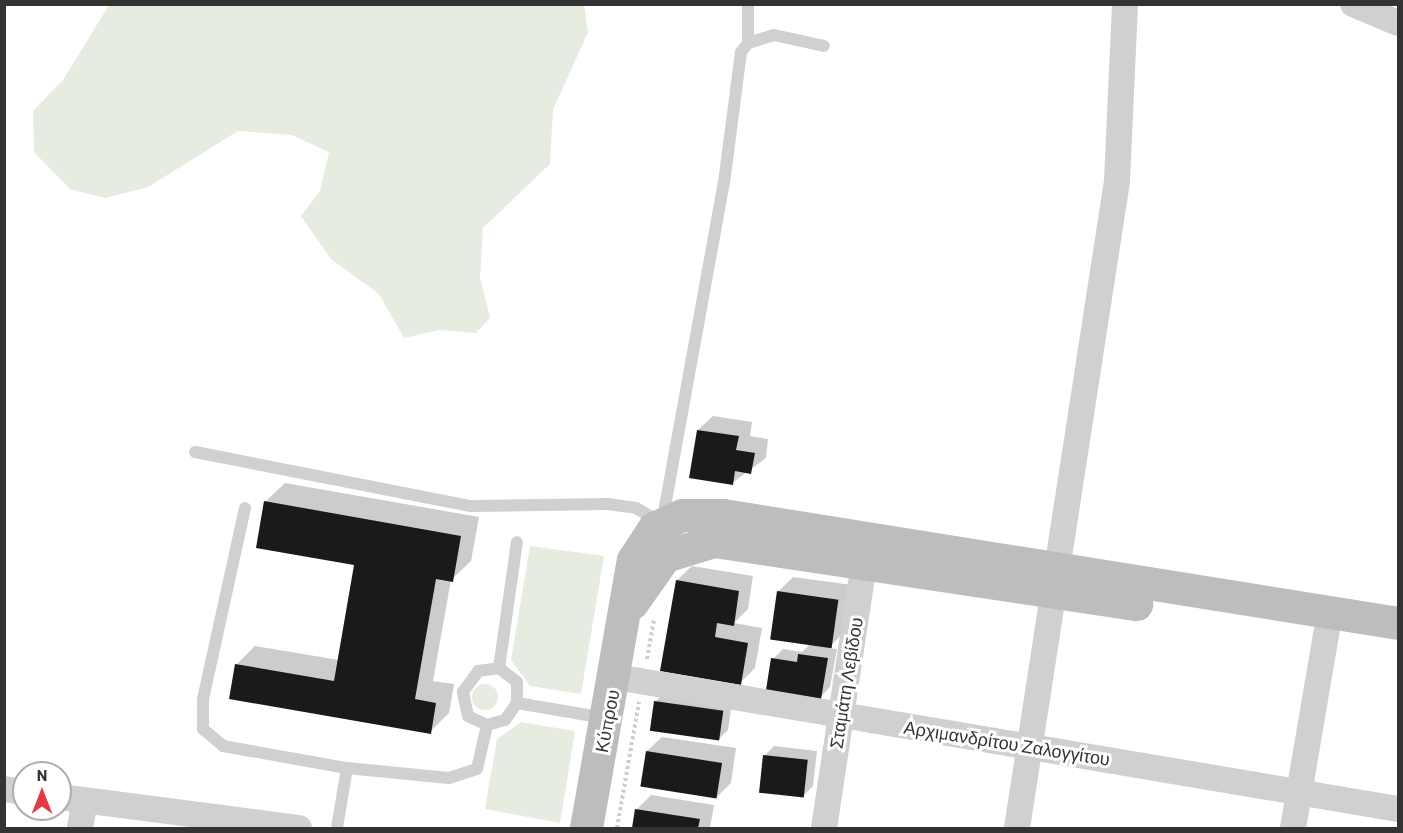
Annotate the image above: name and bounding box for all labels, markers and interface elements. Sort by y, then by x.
street label: Σταμάτη Λεβίδου [825,616,867,750]
street label: Κύπρου [590,688,624,754]
street label: Αρχιμανδρίτου Ζαλογγίτου [902,716,1112,770]
north arrow [12,761,72,821]
text: N [37,765,47,784]

